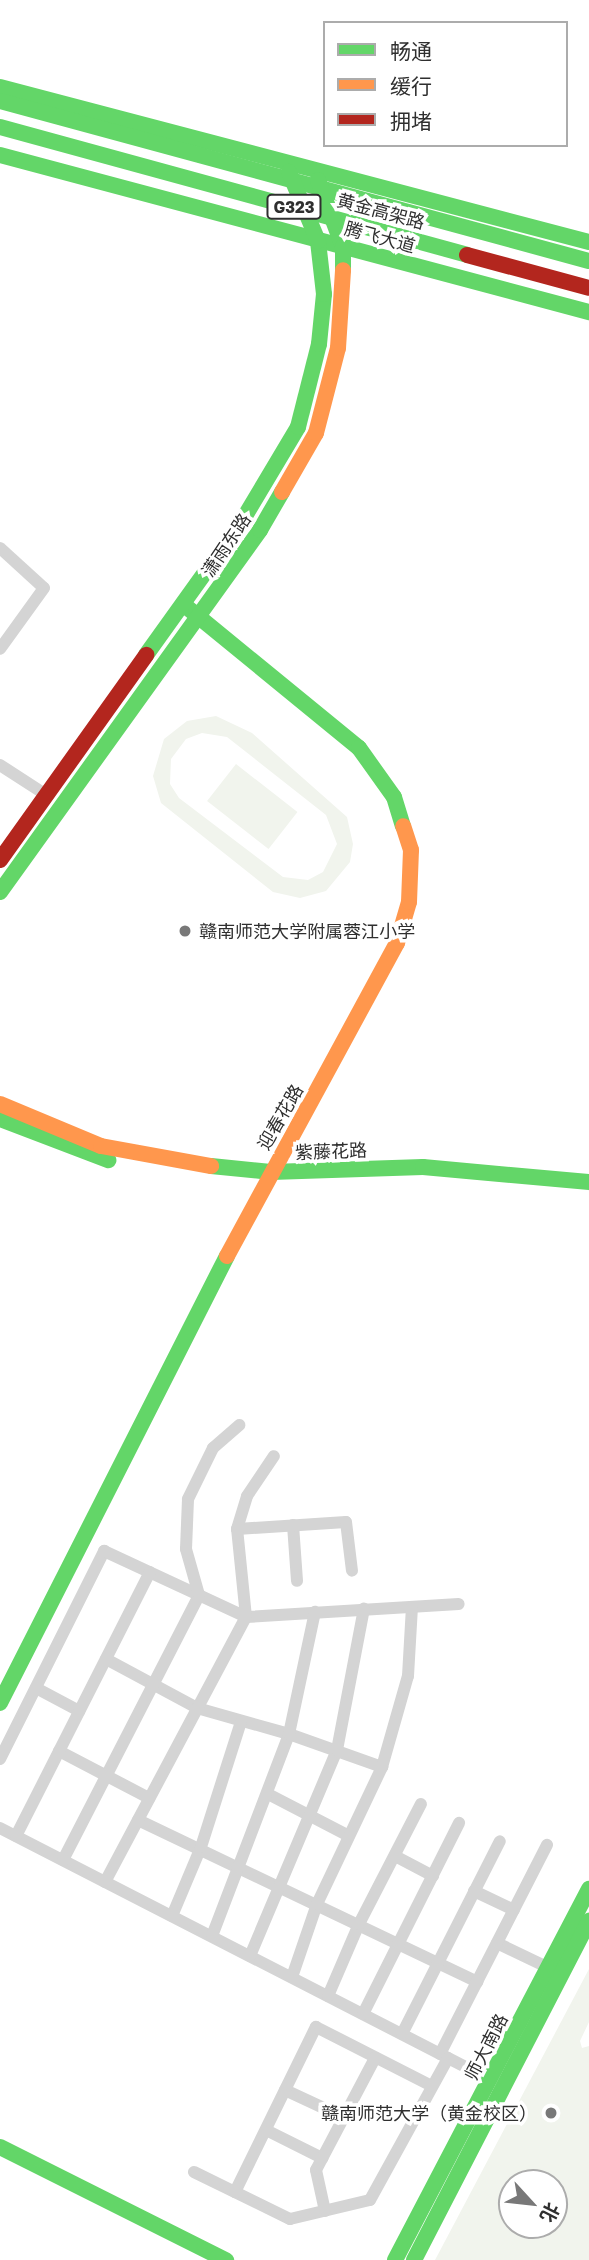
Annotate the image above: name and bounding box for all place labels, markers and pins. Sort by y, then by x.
place label: 赣南师范大学附属蓉江小学 [199,920,415,942]
marker: 赣南师范大学附属蓉江小学 [177,923,193,939]
place label: 赣南师范大学（黄金校区） [321,2102,537,2124]
marker: 赣南师范大学（黄金校区） [543,2105,559,2121]

